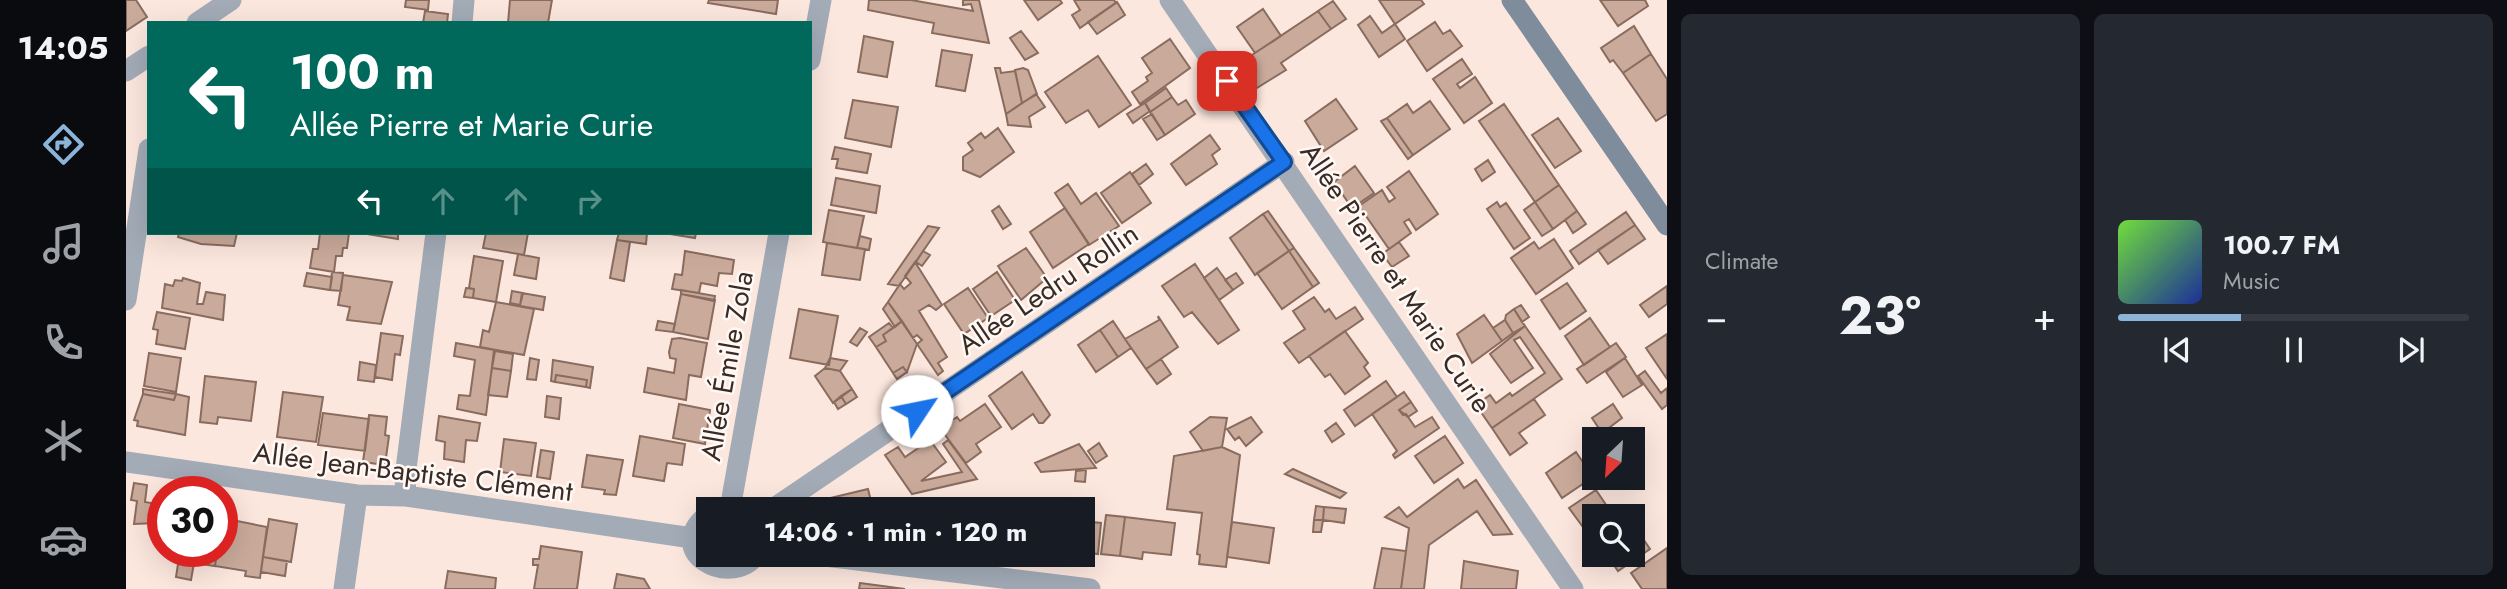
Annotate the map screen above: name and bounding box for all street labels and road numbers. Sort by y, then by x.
street label: Allée Pierre et Marie Curie [1290,135,1502,421]
street label: Allée Ledru Rollin [949,213,1147,365]
street label: Allée Émile Zola [690,268,764,464]
street label: Allée Jean-Baptiste Clément [251,432,575,512]

